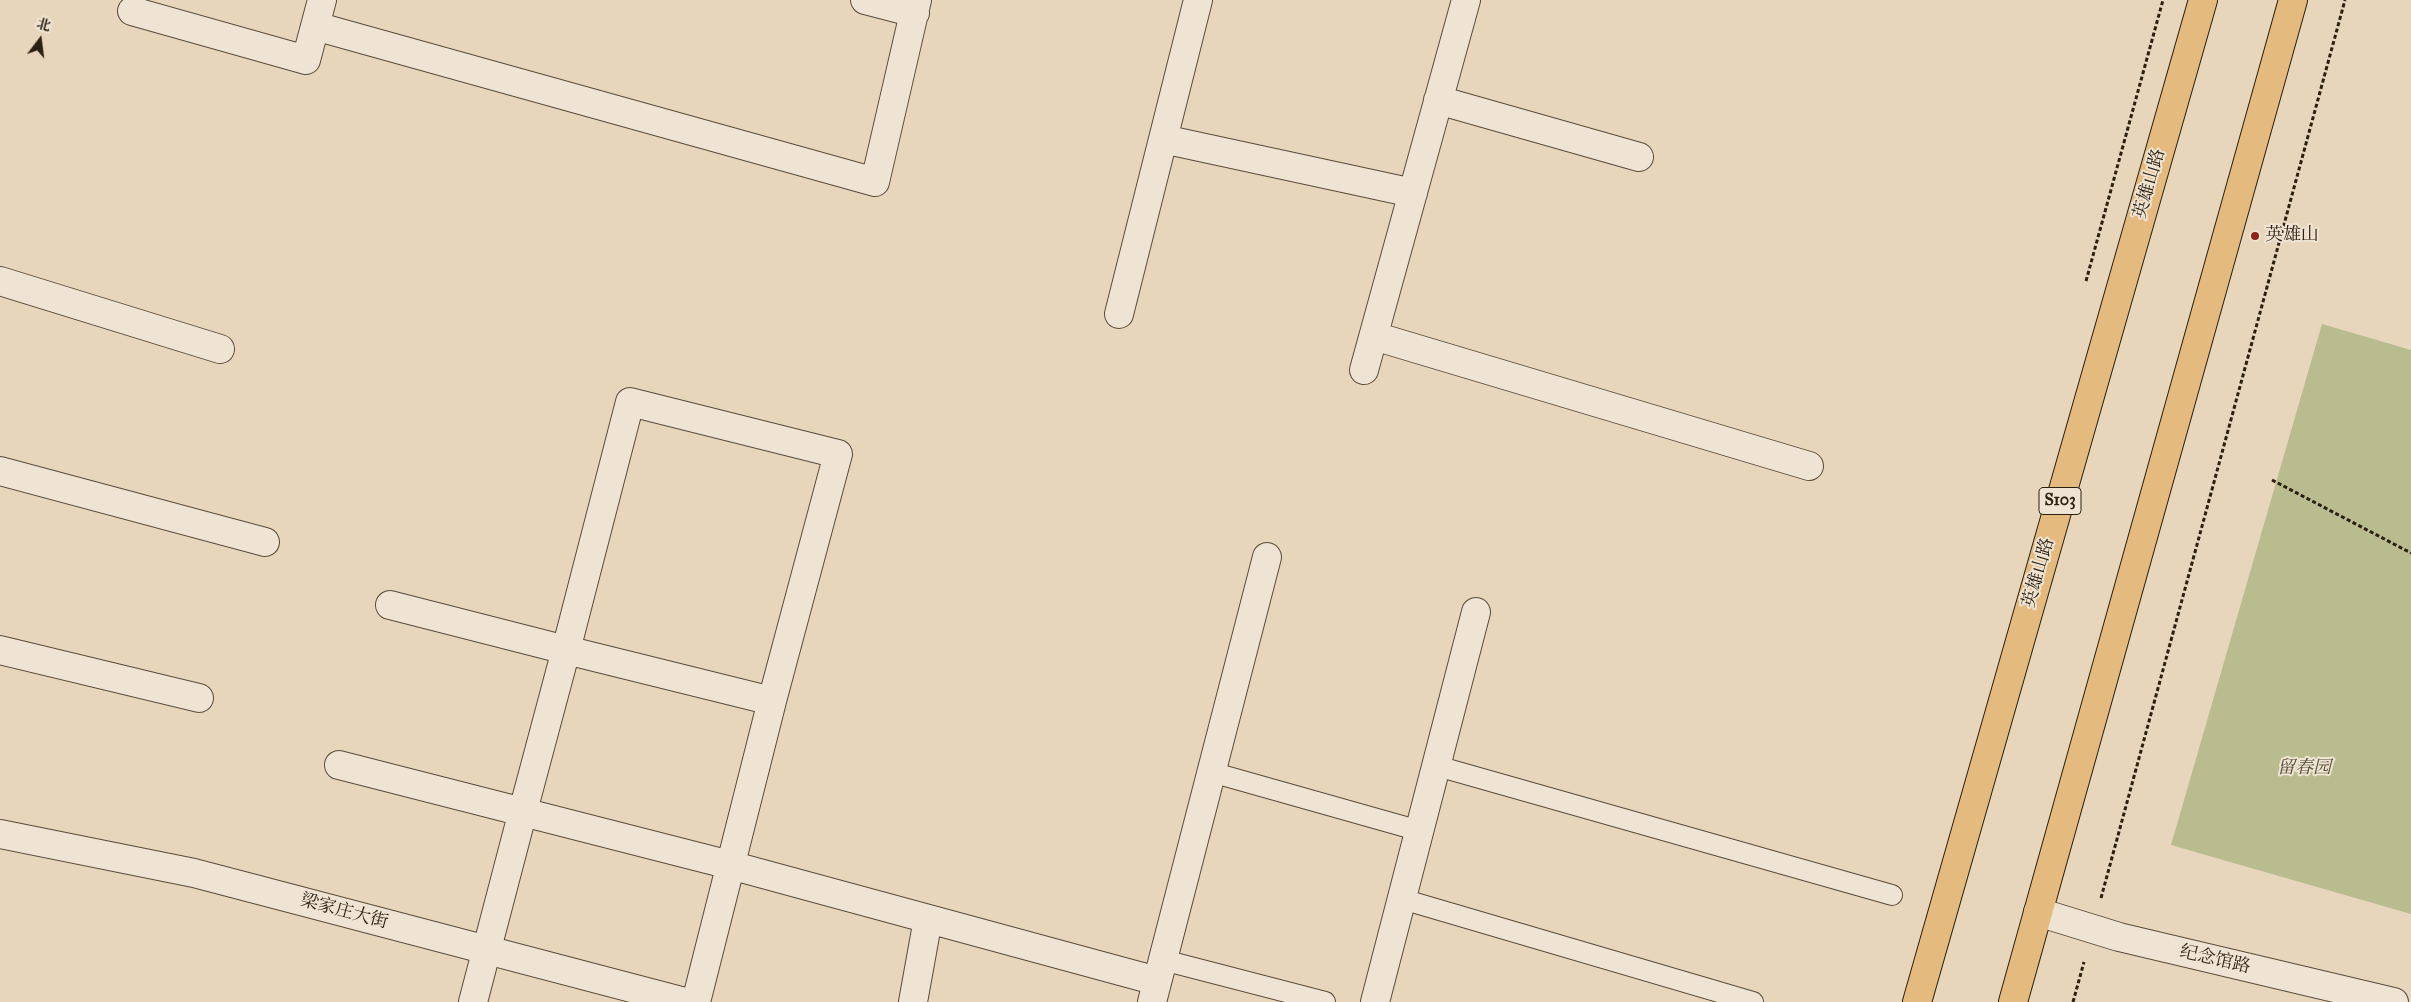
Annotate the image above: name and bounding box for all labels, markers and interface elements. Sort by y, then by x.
north arrow [15,15,65,65]
text: 北 [35,15,53,35]
street label: 英雄山路 [2130,146,2170,222]
place label: 英雄山 [2265,225,2319,247]
marker: 英雄山 [2249,230,2261,242]
road number: S103 [2039,488,2081,514]
street label: 英雄山路 [2019,535,2059,611]
park label: 留春园 [2277,758,2331,780]
street label: 梁家庄大街 [298,890,390,934]
street label: 纪念馆路 [2177,941,2253,979]

